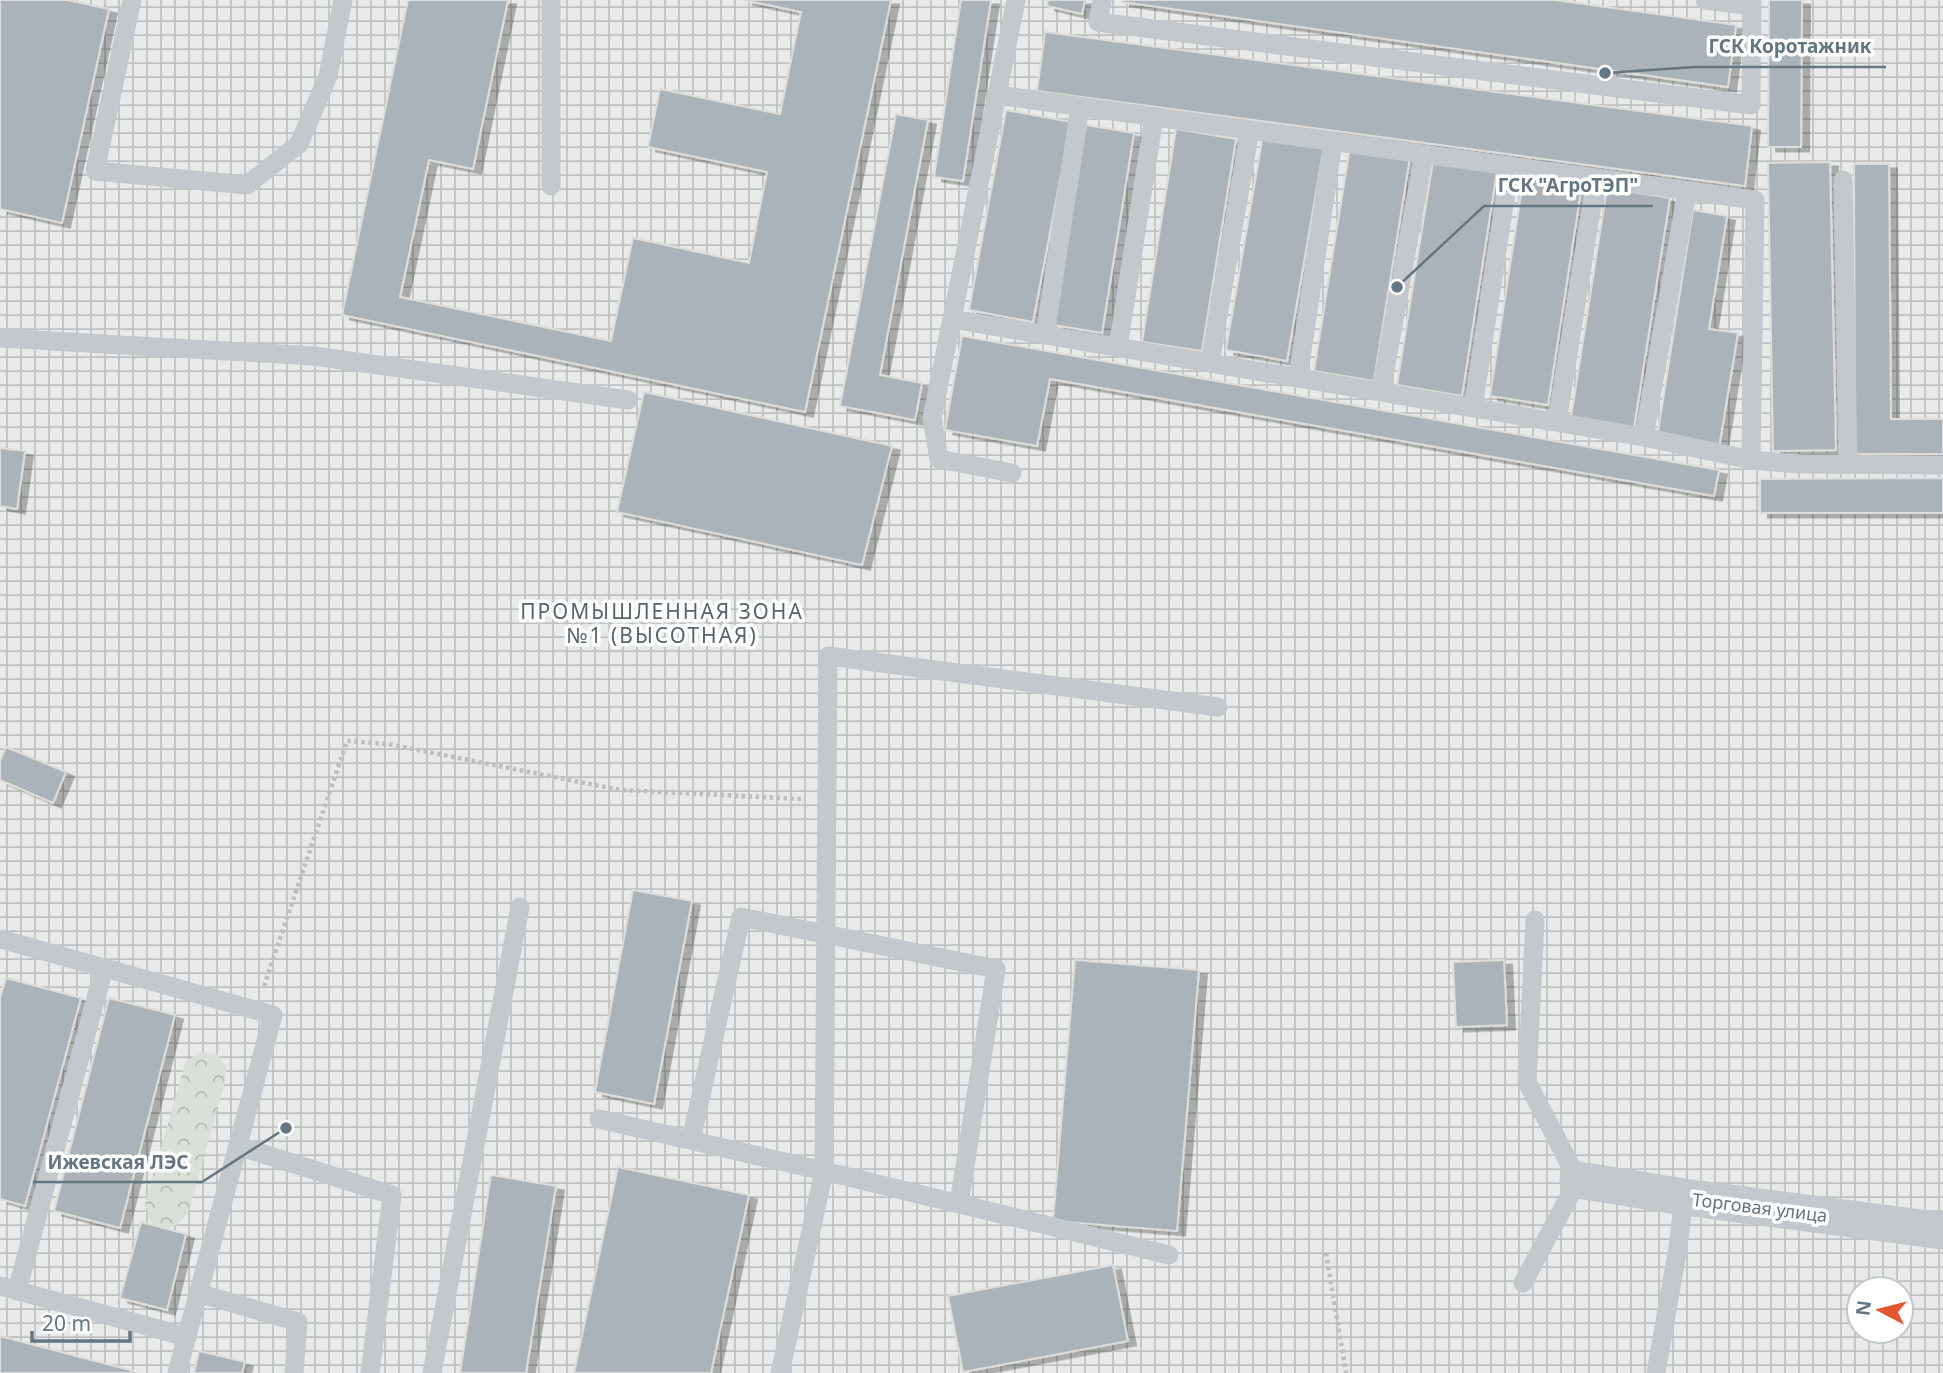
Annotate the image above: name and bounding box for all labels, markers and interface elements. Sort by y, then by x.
callout: ГСК Коротажник [1695,27,1886,67]
text: ГСК Коротажник [1709,33,1872,59]
callout: ГСК "АгроТЭП" [1484,166,1653,206]
text: ГСК "АгроТЭП" [1498,172,1638,198]
district label: ПРОМЫШЛЕННАЯ ЗОНА №1 (ВЫСОТНАЯ) [520,597,804,649]
callout: Ижевская ЛЭС [33,1142,202,1182]
text: Ижевская ЛЭС [47,1149,189,1175]
street label: Торговая улица [1691,1187,1829,1227]
north arrow [1845,1275,1915,1345]
text: N [1849,1299,1877,1317]
scale bar [32,1300,130,1344]
text: 20 m [42,1309,91,1337]

